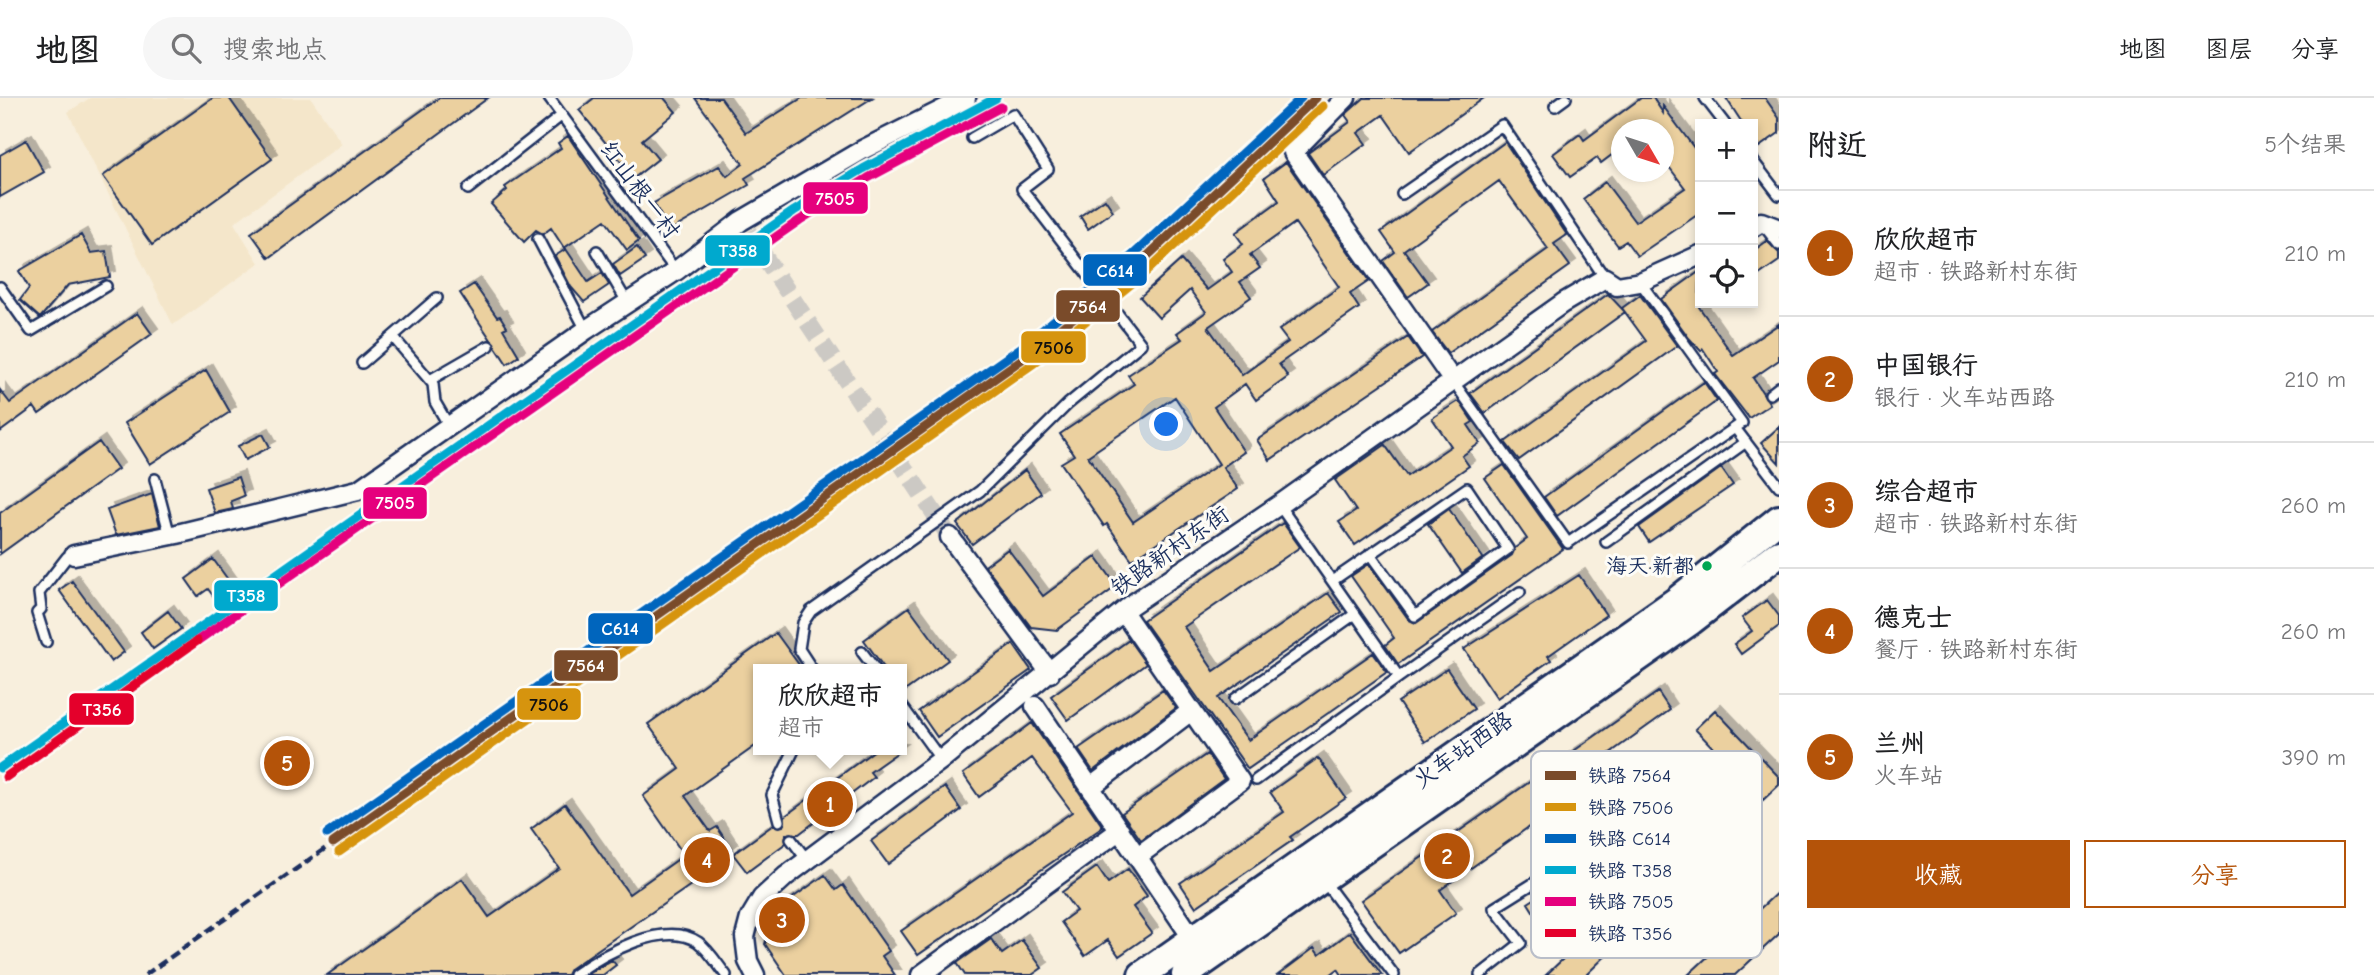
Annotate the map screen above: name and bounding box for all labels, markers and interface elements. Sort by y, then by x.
search box [143,17,633,80]
icon: search [167,29,205,67]
text: 地图 [35,31,101,69]
text: 搜索地点 [223,35,327,65]
text: 地图 [2119,35,2167,63]
text: 图层 [2205,35,2253,63]
text: 分享 [2291,35,2339,63]
north arrow [1611,119,1674,182]
map controls [1695,119,1758,308]
button: + [1695,119,1758,182]
text: 附近 [1807,128,1867,163]
text: 5个结果 [2265,131,2346,158]
street label: 红山根一村 [595,136,685,244]
line badge: 7505 [802,181,869,215]
button: − [1695,182,1758,245]
text: 7505 [815,188,855,210]
text: 欣欣超市 [1874,225,1978,255]
line badge: T358 [704,234,771,267]
text: T358 [718,240,758,262]
text: 1 [1825,240,1835,267]
text: 210 m [2284,240,2346,267]
button: locate [1695,245,1758,308]
line badge: C614 [1082,253,1148,287]
text: 超市 · 铁路新村东街 [1874,258,2077,285]
text: C614 [1096,260,1134,282]
line badge: 7564 [1055,289,1121,323]
text: 7564 [1069,296,1107,318]
line badge: 7506 [1020,330,1087,364]
text: 7506 [1034,337,1074,359]
text: 中国银行 [1874,351,1978,381]
text: 2 [1824,366,1836,393]
text: 210 m [2284,366,2346,393]
text: 银行 · 火车站西路 [1874,384,2054,411]
your location [1149,407,1183,441]
text: 综合超市 [1874,477,1978,507]
line badge: 7505 [362,486,428,520]
text: 7505 [375,492,415,514]
text: 3 [1824,492,1836,519]
text: 260 m [2281,492,2346,519]
street label: 铁路新村东街 [1106,500,1234,602]
text: 超市 · 铁路新村东街 [1874,510,2077,537]
place label: 海天·新都 [1606,554,1694,578]
marker: 海天·新都 [1700,559,1714,573]
line badge: T358 [213,579,279,612]
text: T358 [226,585,266,607]
text: 德克士 [1874,603,1952,633]
line badge: C614 [587,612,654,645]
text: C614 [601,618,639,640]
text: 4 [1825,618,1835,645]
text: 260 m [2281,618,2346,645]
text: 餐厅 · 铁路新村东街 [1874,636,2077,663]
line badge: 7564 [553,649,619,682]
text: 7564 [567,655,605,677]
popup [753,664,907,755]
text: 欣欣超市 [778,681,882,711]
line badge: 7506 [516,687,582,721]
line badge: T356 [68,692,135,726]
text: 7506 [529,694,569,716]
text: T356 [82,699,122,721]
street label: 火车站西路 [1408,706,1518,794]
text: 超市 [778,714,824,741]
text: 兰州 [1874,729,1926,759]
pin: 5 [264,737,310,789]
text: 5 [1824,744,1836,771]
text: 390 m [2281,744,2346,771]
legend [1531,751,1762,958]
text: 火车站 [1874,762,1943,789]
text: 铁路 7564 [1588,765,1671,787]
pin: 1 [807,778,853,830]
text: 铁路 7506 [1588,797,1674,819]
text: 铁路 C614 [1588,828,1671,850]
pin: 2 [1424,830,1470,882]
pin: 4 [684,834,730,886]
button: 收藏 [1807,840,2070,908]
button: 分享 [2084,840,2346,908]
text: 铁路 T358 [1588,860,1672,882]
text: 铁路 7505 [1588,891,1674,913]
pin: 3 [759,894,805,946]
text: 铁路 T356 [1588,923,1672,945]

